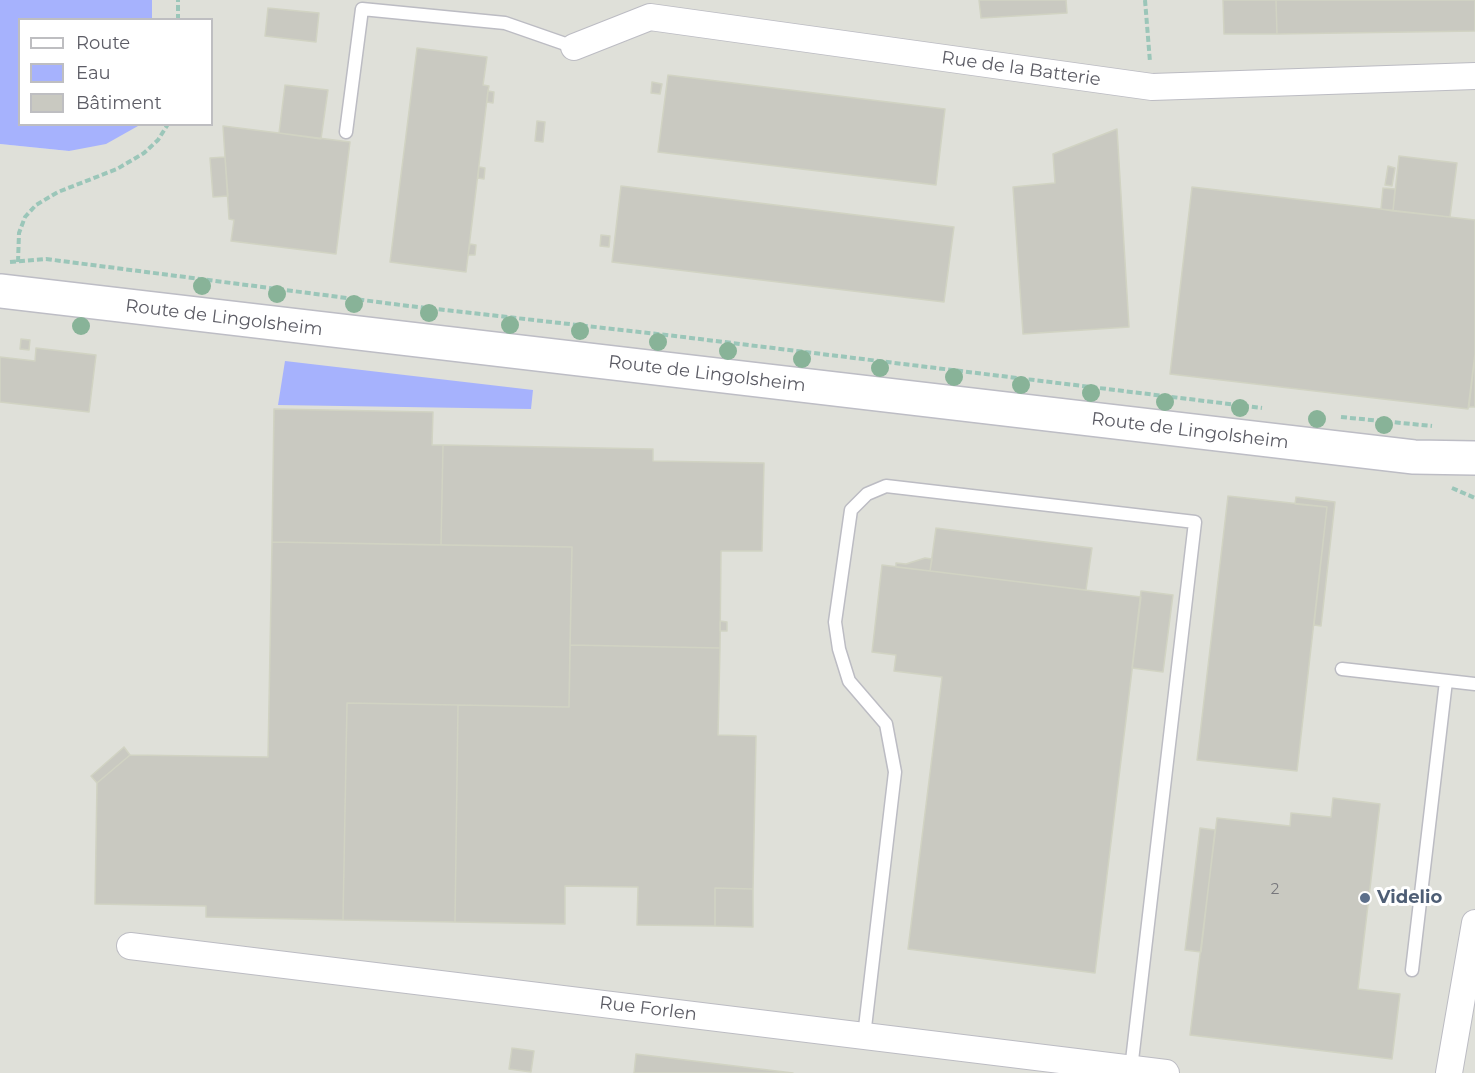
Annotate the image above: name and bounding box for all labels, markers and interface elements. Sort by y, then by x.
legend [18,18,213,126]
text: Route [76,32,130,54]
street label: Rue de la Batterie [940,47,1102,91]
text: Eau [76,62,111,84]
text: Bâtiment [76,92,162,114]
street label: Route de Lingolsheim [124,295,324,341]
street label: Route de Lingolsheim [607,351,807,397]
street label: Route de Lingolsheim [1090,408,1290,454]
house number: 2 [1271,881,1279,899]
place label: Videlio [1377,887,1442,909]
marker: Videlio [1358,891,1372,905]
street label: Rue Forlen [598,992,698,1026]

